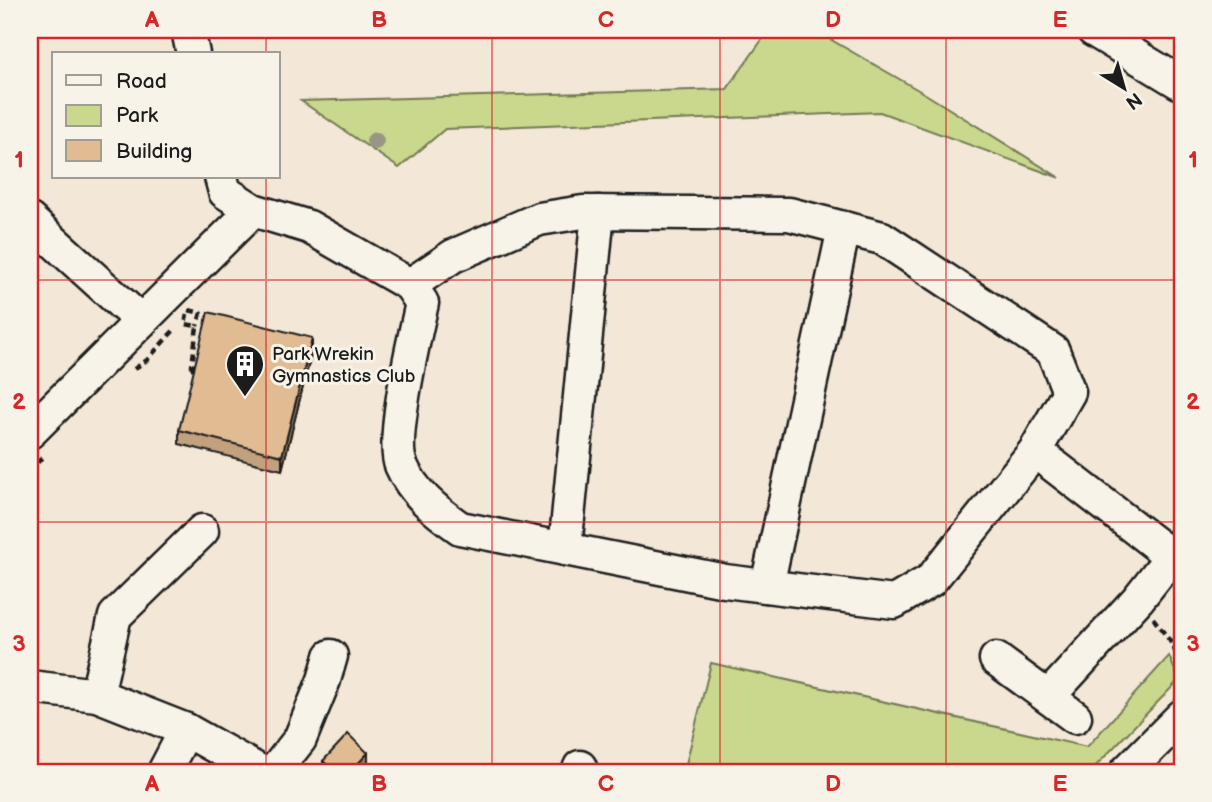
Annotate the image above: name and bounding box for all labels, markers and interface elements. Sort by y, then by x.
text: A [144,6,160,34]
text: B [371,6,387,34]
text: C [598,6,614,34]
text: D [825,6,841,34]
text: E [1053,6,1068,34]
legend [52,52,280,178]
north arrow [1090,52,1160,122]
text: Road [116,69,167,94]
text: N [1121,87,1146,114]
text: Park [116,103,159,128]
text: Building [116,139,192,164]
text: 1 [14,146,24,174]
text: 1 [1188,146,1198,174]
building icon: Park Wrekin Gymnastics Club [224,343,266,398]
place label: Park Wrekin Gymnastics Club [272,343,416,388]
text: 2 [12,388,26,416]
text: 2 [1186,388,1200,416]
text: 3 [12,630,26,658]
text: 3 [1186,630,1200,658]
text: A [144,770,160,798]
text: B [371,770,387,798]
text: C [598,770,614,798]
text: D [825,770,841,798]
text: E [1053,770,1068,798]

